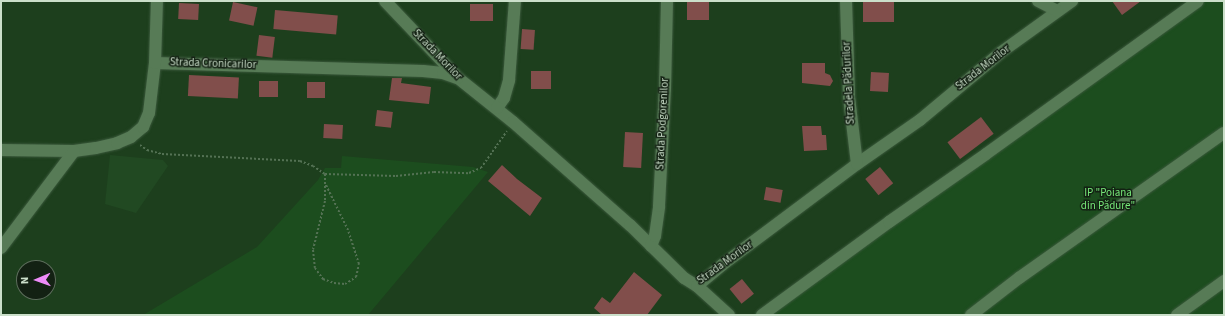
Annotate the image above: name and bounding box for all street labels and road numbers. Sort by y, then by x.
street label: Strada Morilor [410,27,464,83]
street label: Stradela Pădurilor [840,41,858,125]
street label: Strada Morilor [953,43,1013,93]
street label: Strada Cronicarilor [170,56,256,72]
street label: Strada Podgorenilor [654,78,672,170]
street label: Strada Morilor [695,238,755,288]

